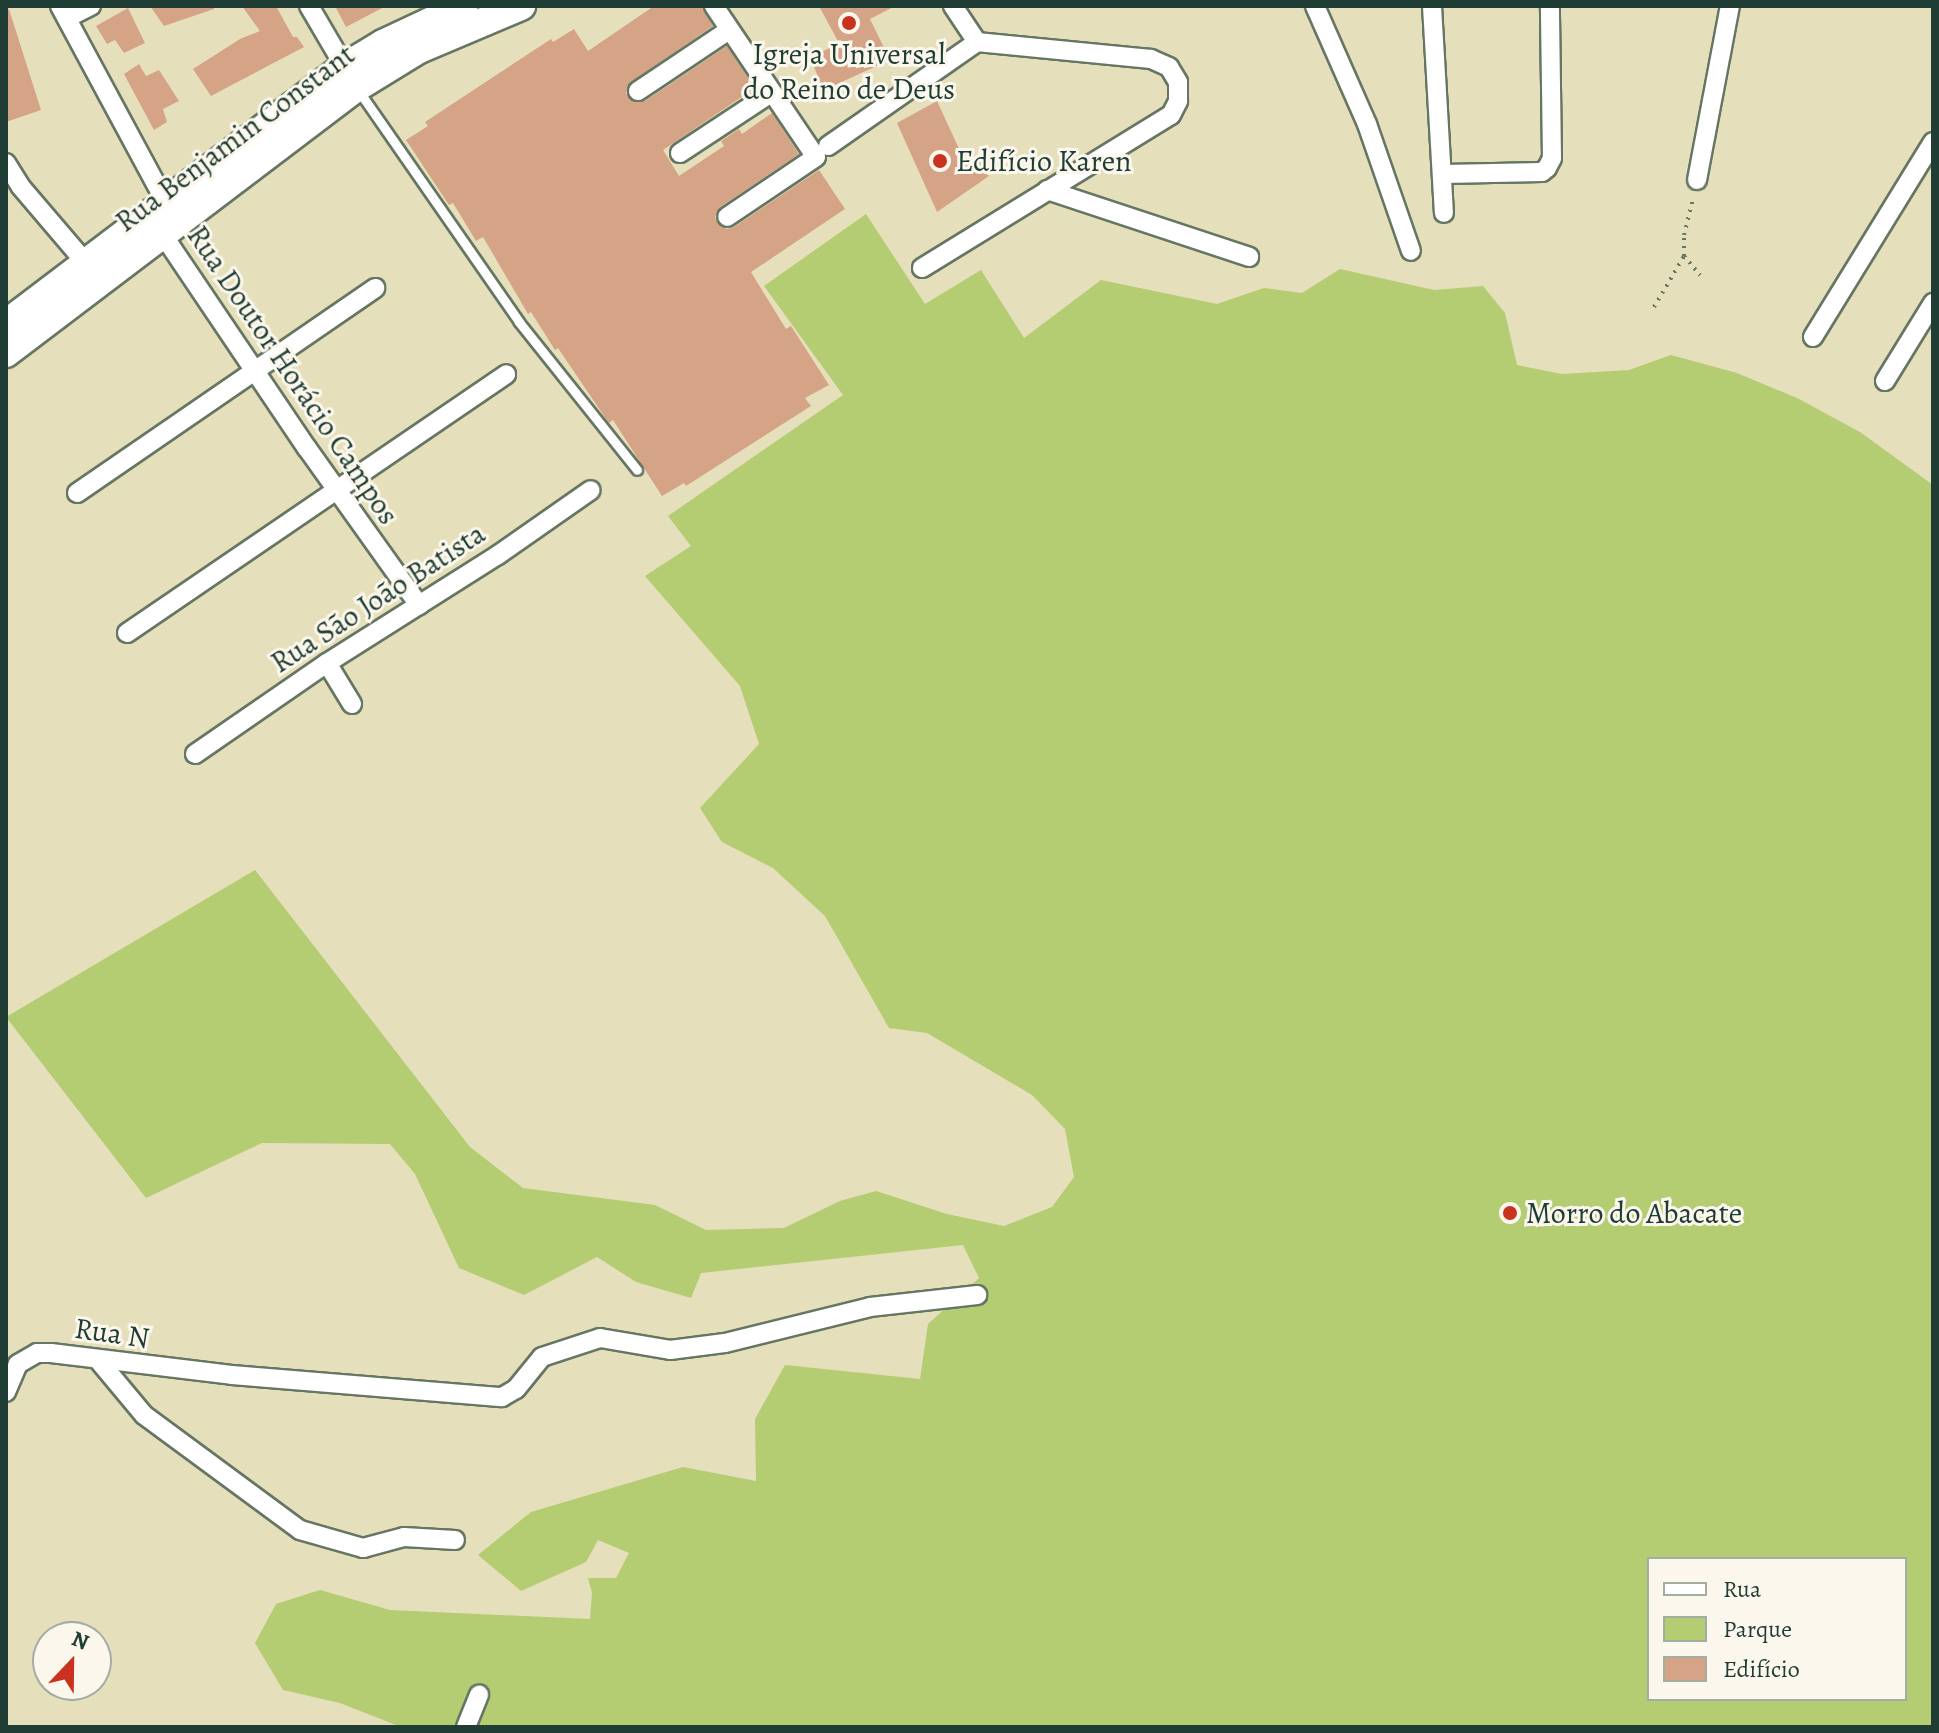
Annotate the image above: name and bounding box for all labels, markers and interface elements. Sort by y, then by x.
marker: Igreja Universal do Reino de Deus [840,14,858,32]
street label: Rua Benjamin Constant [108,36,362,240]
place label: Igreja Universal do Reino de Deus [743,36,955,106]
place label: Edifício Karen [956,143,1132,179]
marker: Edifício Karen [931,152,949,170]
street label: Rua Doutor Horácio Campos [179,219,407,531]
street label: Rua São João Batista [264,515,492,681]
place label: Morro do Abacate [1526,1195,1742,1231]
marker: Morro do Abacate [1501,1204,1519,1222]
street label: Rua N [72,1310,152,1356]
legend [1647,1557,1907,1701]
text: Rua [1723,1573,1761,1605]
text: Parque [1723,1613,1792,1645]
north arrow [32,1621,112,1701]
text: N [67,1624,93,1658]
text: Edifício [1723,1653,1800,1685]

